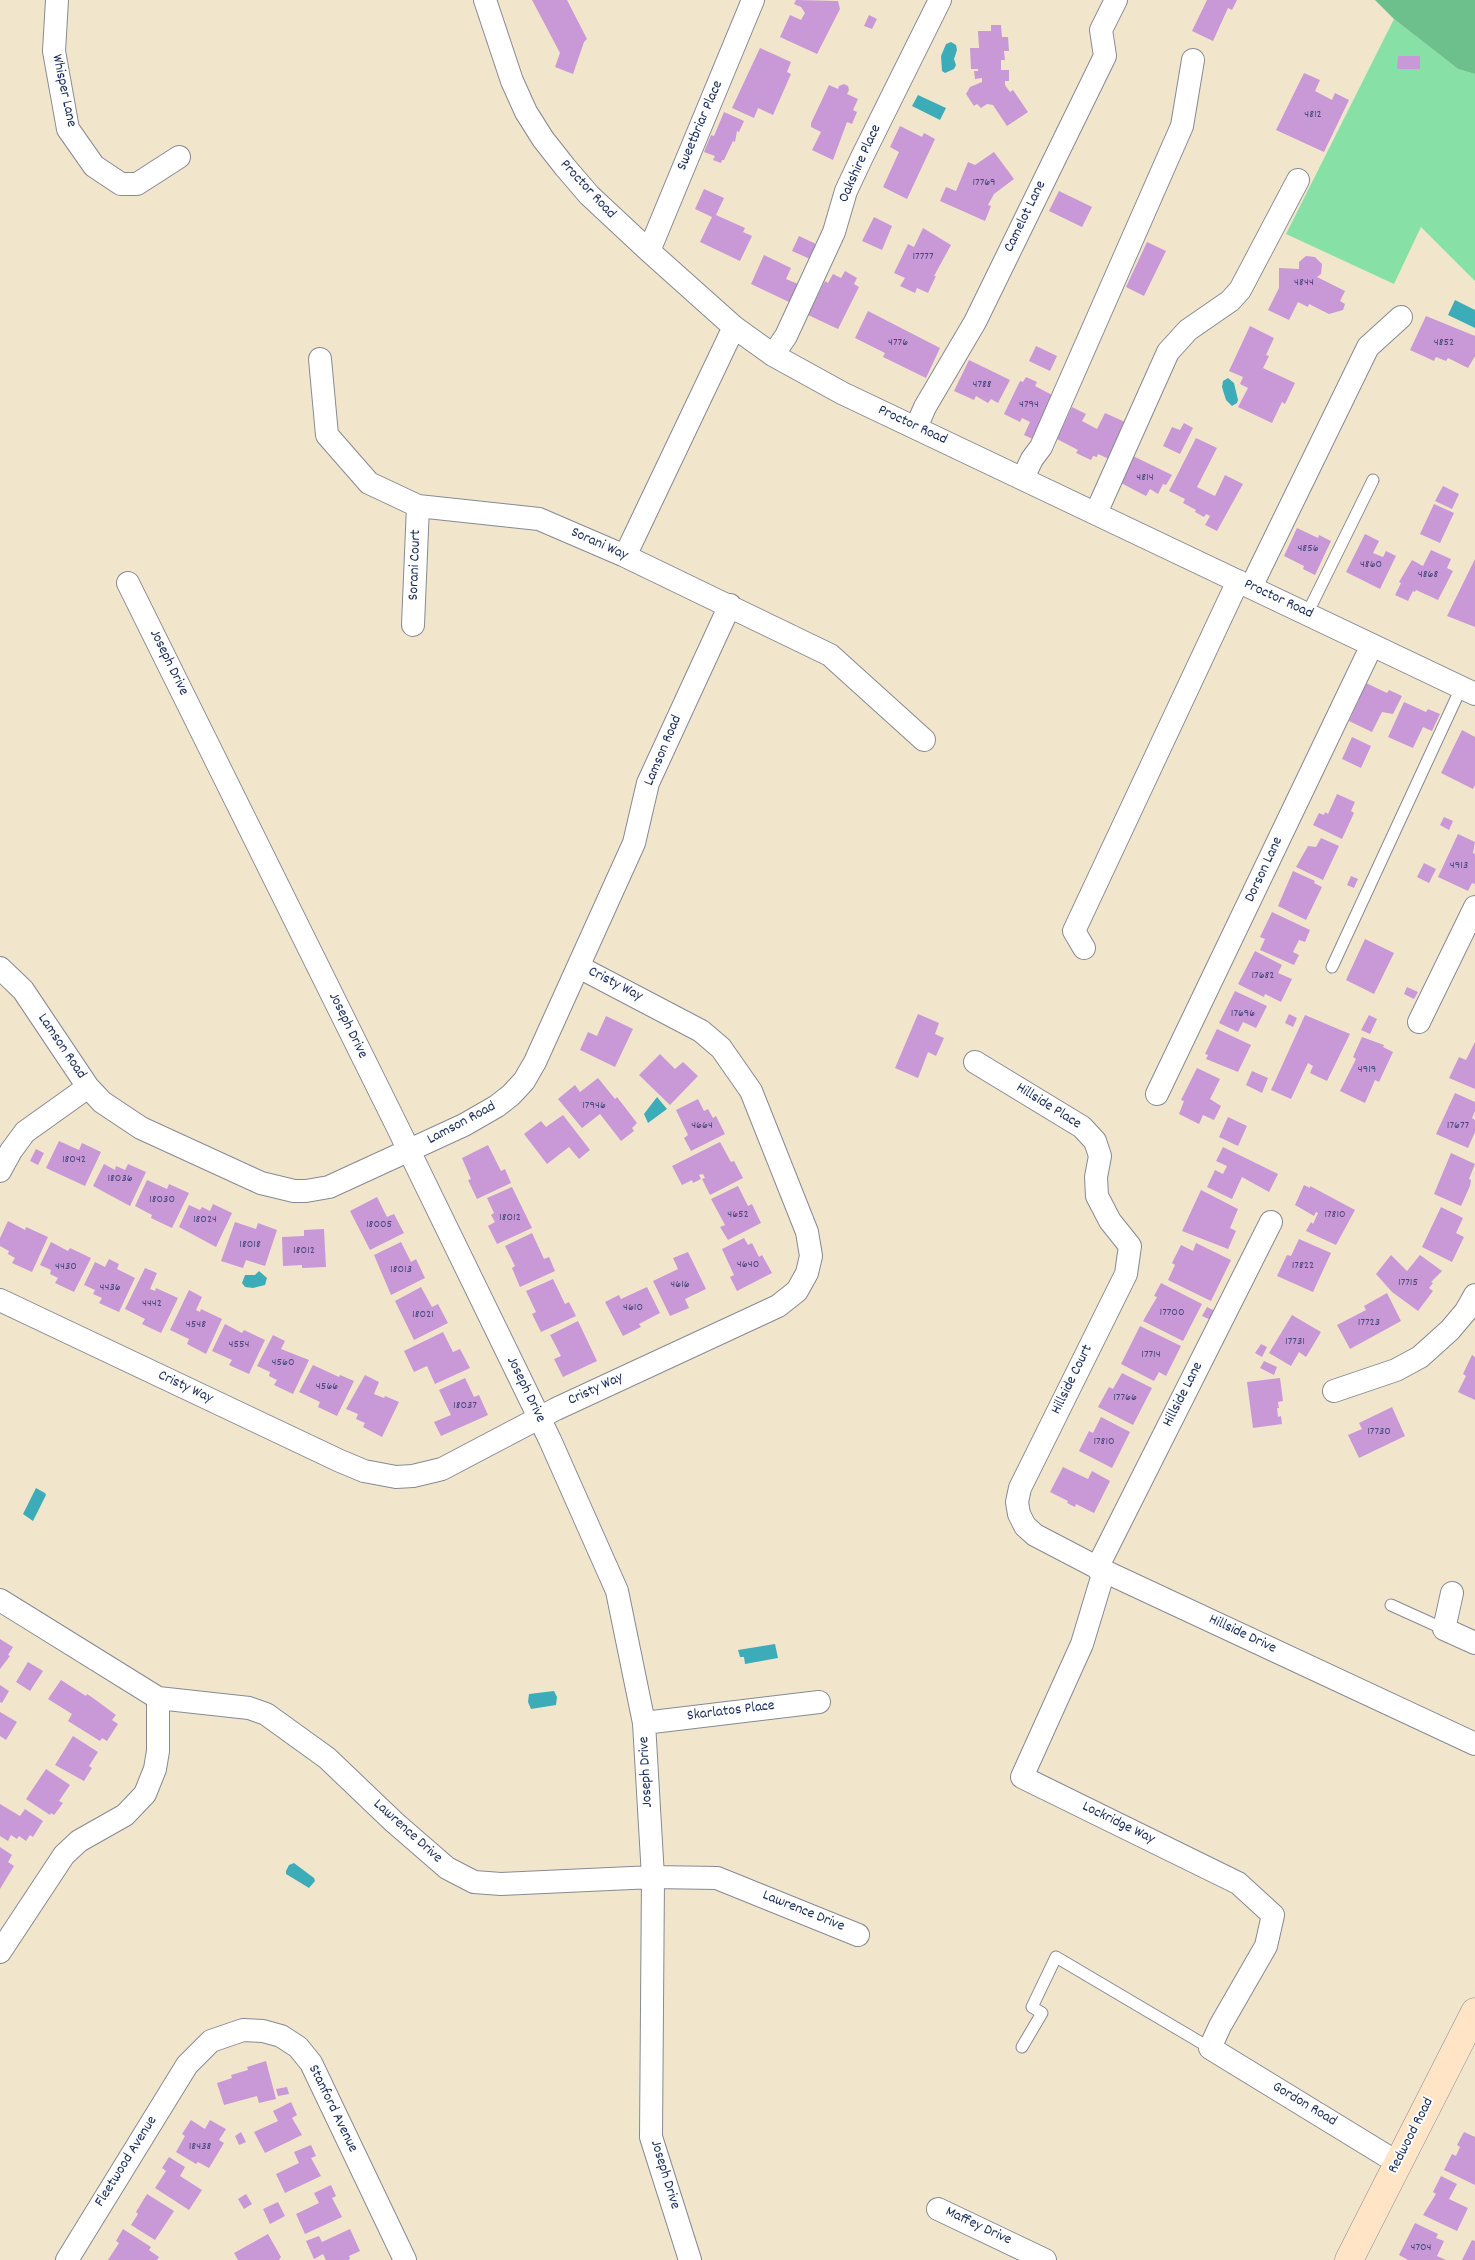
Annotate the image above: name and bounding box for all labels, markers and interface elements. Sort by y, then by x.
street label: Whisper Lane [47,53,79,129]
street label: Sweetbriar Place [674,78,728,174]
house number: 4812 [1304,108,1322,122]
street label: Oakshire Place [836,122,886,206]
street label: Proctor Road [555,157,619,223]
house number: 17769 [972,176,996,190]
street label: Camelot Lane [1001,178,1051,256]
house number: 17777 [912,250,934,264]
house number: 4844 [1294,276,1314,290]
house number: 4776 [888,336,908,350]
house number: 4852 [1434,336,1454,350]
house number: 4788 [972,378,992,392]
house number: 4794 [1019,398,1039,412]
street label: Proctor Road [875,402,949,450]
house number: 4814 [1136,471,1154,485]
street label: Sorani Way [568,524,630,566]
street label: Sorani Court [406,529,426,601]
house number: 4856 [1297,542,1319,556]
house number: 4860 [1360,558,1382,572]
house number: 4868 [1418,568,1438,582]
street label: Proctor Road [1241,576,1315,624]
street label: Joseph Drive [144,627,192,699]
street label: Lamson Road [641,713,687,789]
street label: Dorson Lane [1242,834,1288,906]
house number: 4913 [1450,859,1468,873]
street label: Cristy Way [585,964,645,1006]
house number: 17682 [1251,969,1275,983]
street label: Joseph Drive [323,990,371,1062]
house number: 17696 [1231,1007,1255,1021]
street label: Lamson Road [33,1011,89,1083]
house number: 4919 [1358,1063,1376,1077]
street label: Hillside Place [1012,1080,1084,1134]
street label: Lamson Road [425,1098,499,1150]
house number: 17946 [582,1099,606,1113]
house number: 4664 [691,1119,713,1133]
house number: 17677 [1447,1119,1469,1133]
house number: 18042 [62,1153,86,1167]
house number: 18036 [107,1172,133,1186]
house number: 18030 [149,1193,175,1207]
house number: 4652 [727,1208,749,1222]
house number: 17810 [1324,1208,1346,1222]
house number: 18012 [499,1211,521,1225]
house number: 18024 [193,1213,217,1227]
house number: 18005 [366,1218,392,1232]
house number: 18018 [239,1238,261,1252]
house number: 18012 [293,1244,315,1258]
house number: 4640 [737,1258,759,1272]
house number: 17822 [1292,1259,1314,1273]
house number: 4430 [55,1260,77,1274]
house number: 18013 [390,1263,412,1277]
house number: 17715 [1398,1276,1418,1290]
house number: 4616 [670,1278,690,1292]
house number: 4436 [99,1281,121,1295]
house number: 4442 [142,1297,162,1311]
house number: 4610 [623,1301,643,1315]
house number: 17700 [1160,1306,1184,1320]
house number: 18021 [412,1308,434,1322]
house number: 17723 [1358,1316,1380,1330]
house number: 4548 [186,1318,206,1332]
house number: 17731 [1285,1335,1305,1349]
house number: 4554 [228,1338,250,1352]
street label: Hillside Court [1048,1342,1098,1418]
house number: 17714 [1141,1348,1161,1362]
street label: Joseph Drive [501,1354,549,1426]
house number: 4560 [272,1356,294,1370]
street label: Hillside Lane [1160,1360,1208,1430]
street label: Cristy Way [155,1367,215,1409]
street label: Cristy Way [566,1369,626,1411]
house number: 4566 [316,1380,338,1394]
house number: 17766 [1113,1391,1137,1405]
house number: 18037 [453,1399,477,1413]
house number: 17730 [1367,1425,1391,1439]
house number: 17810 [1093,1435,1115,1449]
street label: Hillside Drive [1205,1612,1279,1658]
street label: Skarlatos Place [686,1698,776,1726]
street label: Joseph Drive [636,1736,658,1808]
street label: Lawrence Drive [369,1796,445,1868]
street label: Lockridge Way [1079,1799,1157,1849]
street label: Lawrence Drive [759,1887,847,1937]
street label: Stanford Avenue [303,2062,361,2156]
street label: Gordon Road [1269,2079,1339,2131]
street label: Redwood Road [1385,2095,1439,2177]
street label: Fleetwood Avenue [92,2113,162,2211]
street label: Joseph Drive [645,2138,683,2212]
house number: 18438 [189,2140,211,2154]
street label: Maffey Drive [942,2204,1014,2250]
house number: 4704 [1410,2241,1432,2255]

